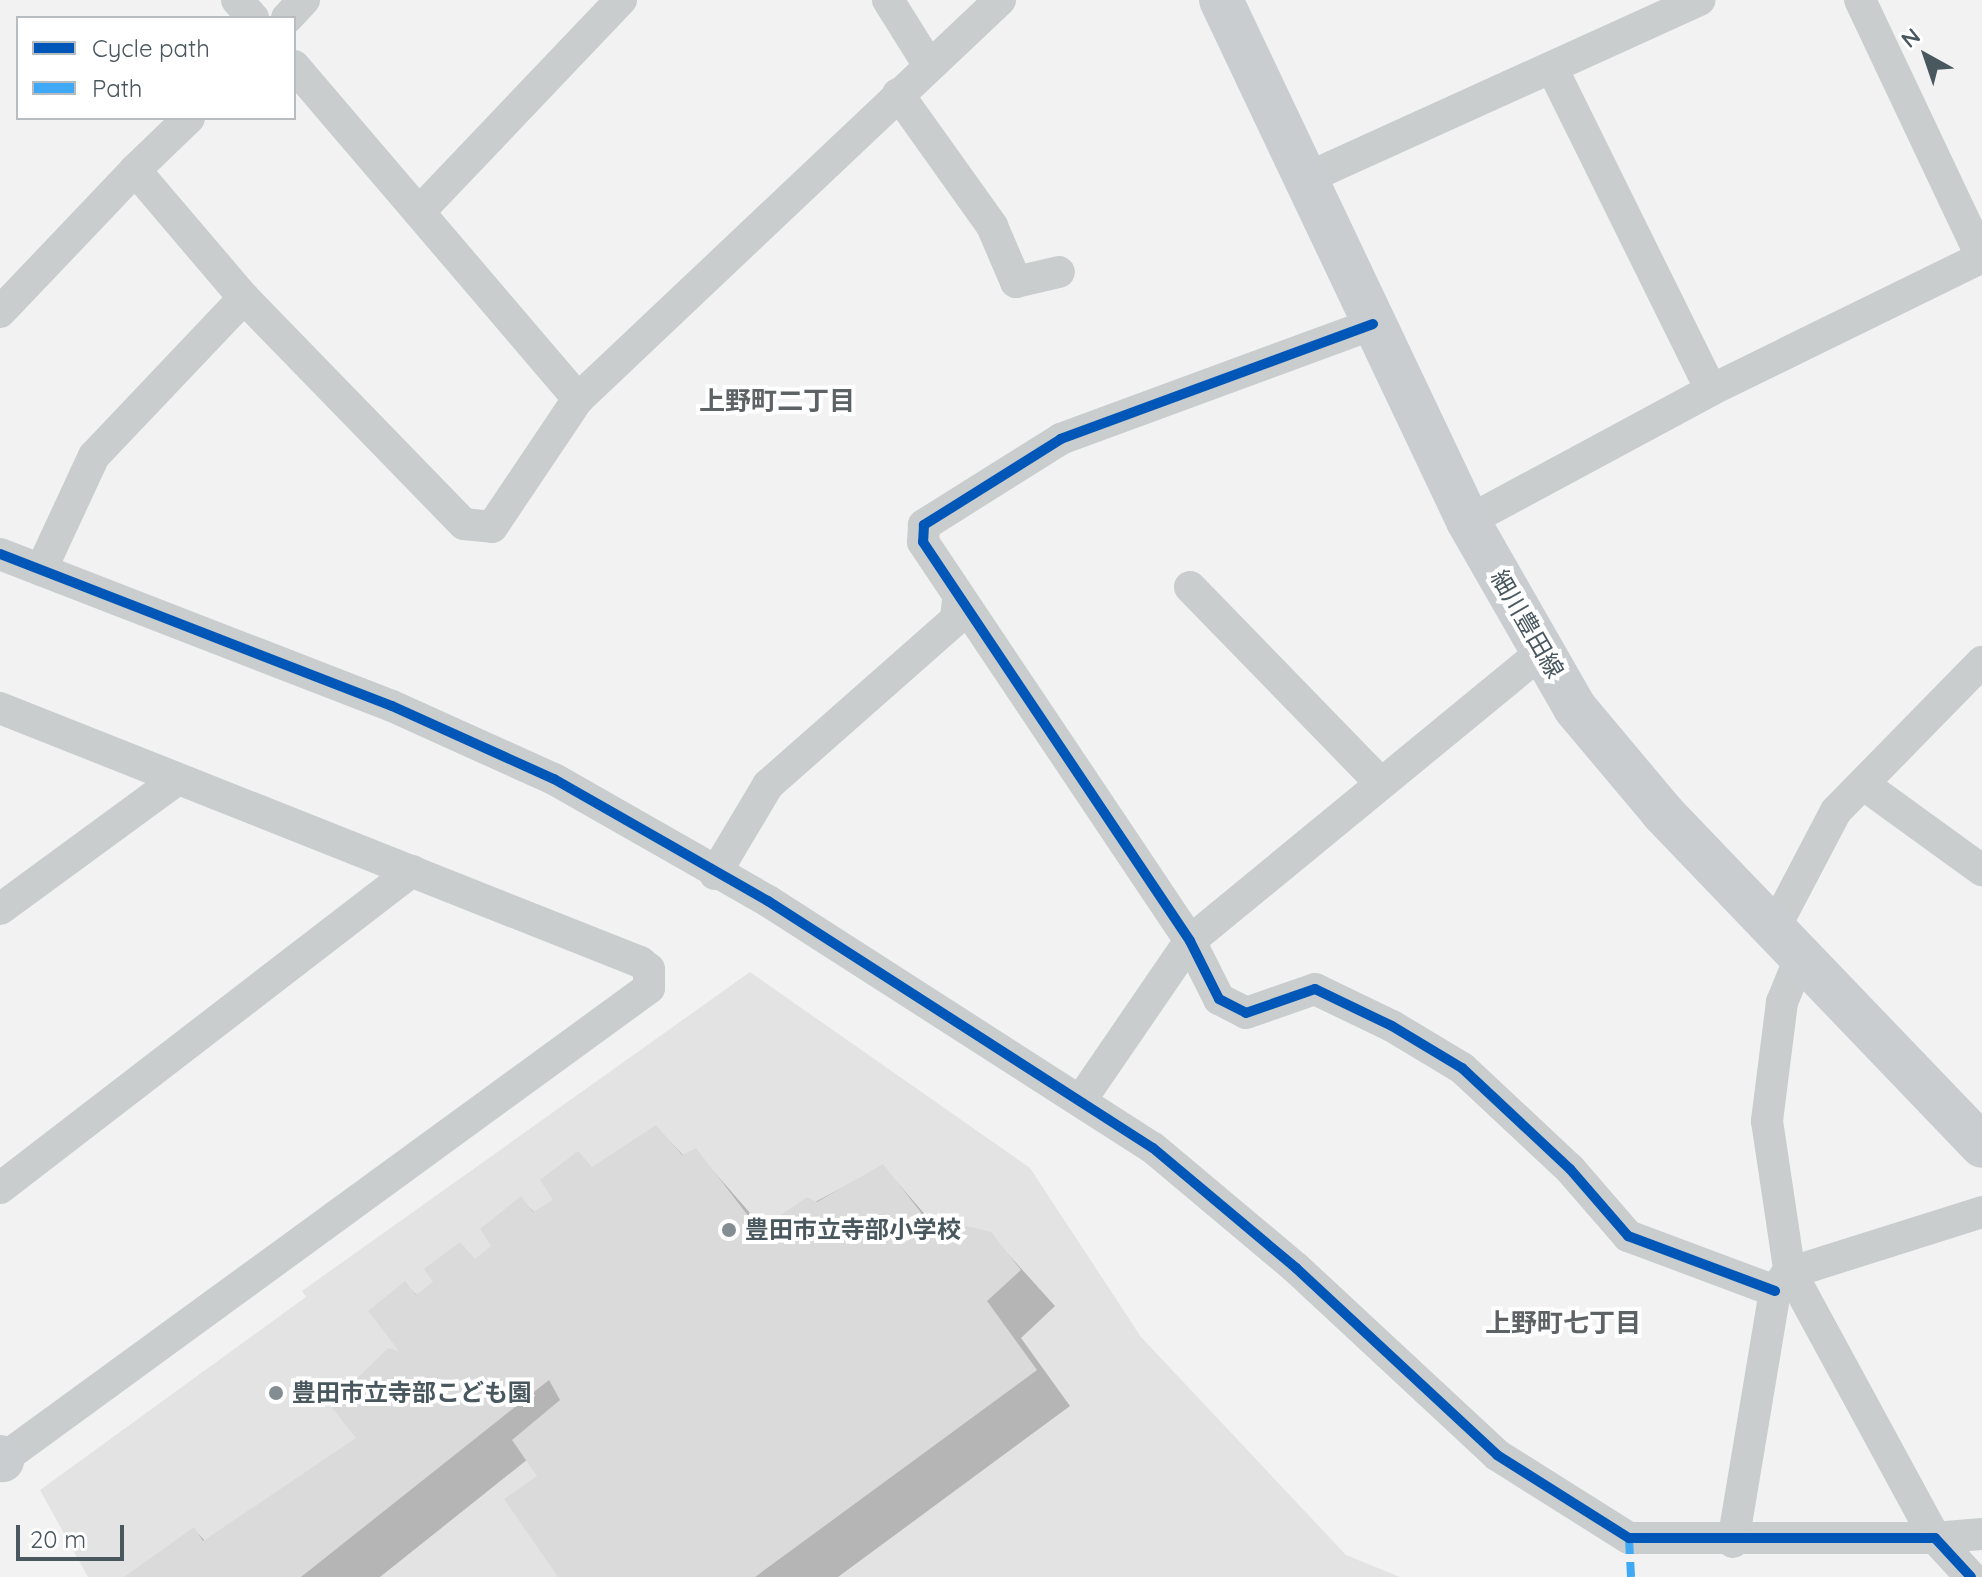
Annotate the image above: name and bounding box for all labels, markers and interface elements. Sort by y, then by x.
legend [16,16,296,120]
north arrow [1886,16,1966,96]
text: N [1895,22,1926,54]
text: Cycle path [92,33,210,63]
text: Path [92,73,143,103]
district label: 上野町二丁目 [699,385,855,417]
street label: 細川豊田線 [1485,565,1569,683]
place label: 豊田市立寺部小学校 [745,1216,961,1244]
marker: 豊田市立寺部小学校 [720,1221,738,1239]
district label: 上野町七丁目 [1485,1307,1641,1339]
place label: 豊田市立寺部こども園 [292,1379,532,1407]
marker: 豊田市立寺部こども園 [267,1384,285,1402]
scale bar [20,1509,128,1559]
text: 20 m [30,1524,86,1554]

